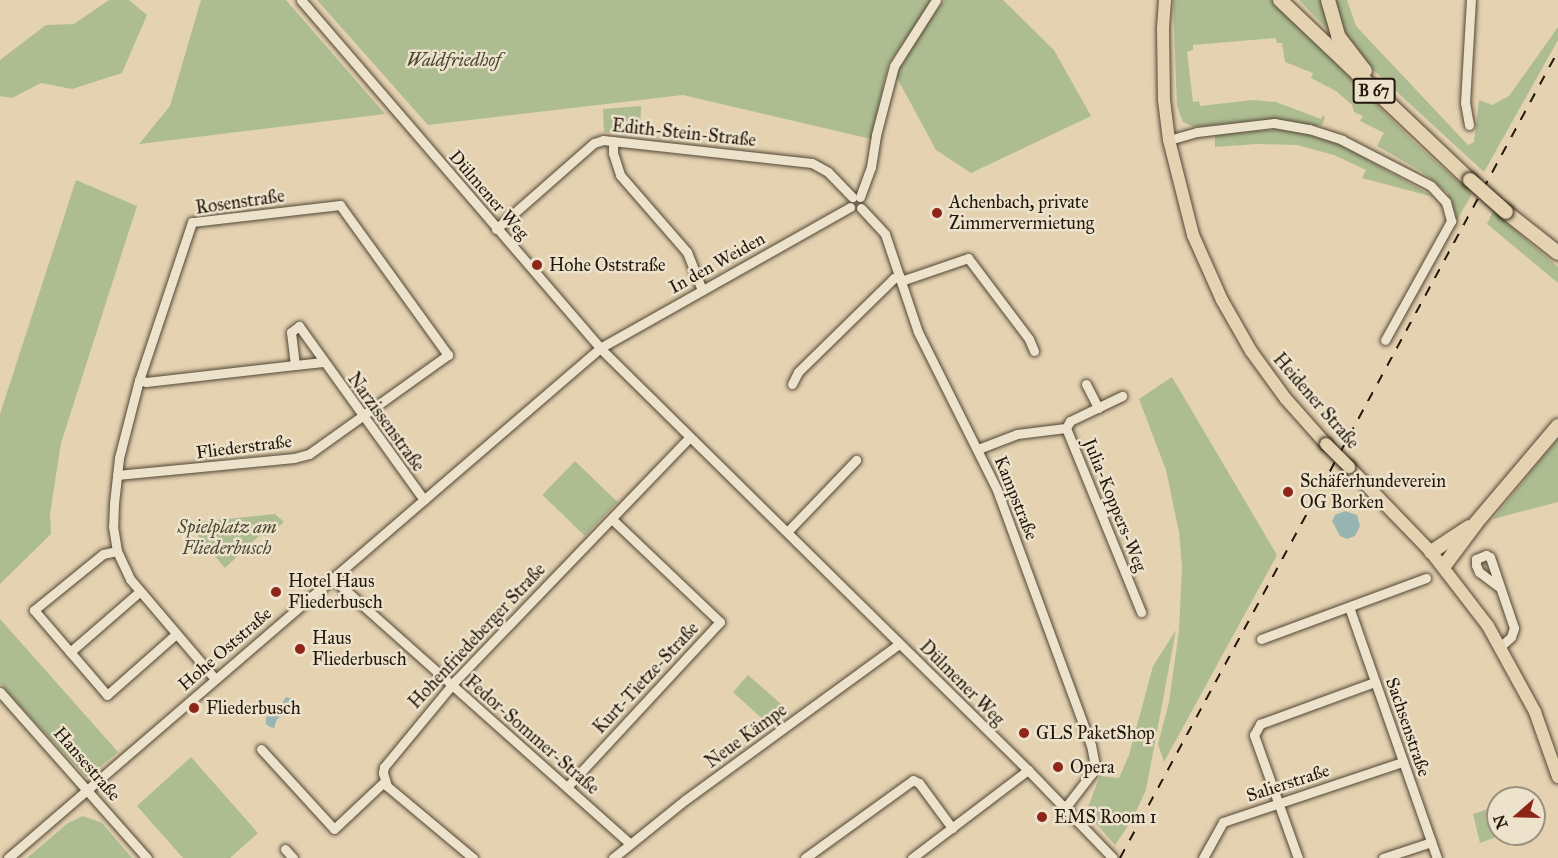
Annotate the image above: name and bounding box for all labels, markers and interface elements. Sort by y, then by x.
park label: Waldfriedhof [407,49,501,71]
road number: B 67 [1352,78,1396,104]
street label: Edith-Stein-Straße [611,115,757,151]
street label: Dülmener Weg [444,146,534,244]
street label: Rosenstraße [194,185,286,219]
place label: Achenbach, private Zimmervermietung [949,192,1094,234]
marker: Achenbach, private Zimmervermietung [930,206,944,220]
street label: In den Weiden [665,228,769,298]
place label: Hohe Oststraße [549,254,666,276]
marker: Hohe Oststraße [530,258,544,272]
street label: Heidener Straße [1268,349,1364,453]
street label: Narzissenstraße [343,368,429,476]
street label: Fliederstraße [195,430,293,464]
street label: Julia-Koppers-Weg [1078,435,1152,575]
street label: Kampstraße [989,453,1043,543]
place label: Schäferhundeverein OG Borken [1300,471,1446,514]
marker: Schäferhundeverein OG Borken [1281,485,1295,499]
park label: Spielplatz am Fliederbusch [177,517,277,560]
street label: Hohenfriedeberger Straße [404,559,550,713]
place label: Hotel Haus Fliederbusch [288,571,383,614]
marker: Hotel Haus Fliederbusch [269,585,283,599]
street label: Hohe Oststraße [174,603,276,695]
street label: Kurt-Tietze-Straße [589,618,703,738]
place label: Haus Fliederbusch [312,628,407,670]
street label: Dülmener Weg [915,636,1009,730]
marker: Haus Fliederbusch [293,642,307,656]
street label: Fedor-Sommer-Straße [461,671,603,799]
street label: Sachsenstraße [1381,675,1435,779]
place label: Fliederbusch [206,697,301,719]
street label: Neue Kämpe [701,699,791,773]
marker: Fliederbusch [187,701,201,715]
place label: GLS PaketShop [1036,722,1155,744]
street label: Hansestraße [49,723,125,805]
marker: GLS PaketShop [1017,726,1031,740]
place label: Opera [1070,756,1115,778]
street label: Salierstraße [1244,759,1332,807]
marker: Opera [1051,760,1065,774]
north arrow [1486,786,1546,846]
place label: EMS Room 1 [1054,806,1157,828]
marker: EMS Room 1 [1035,810,1049,824]
text: N [1489,812,1512,831]

